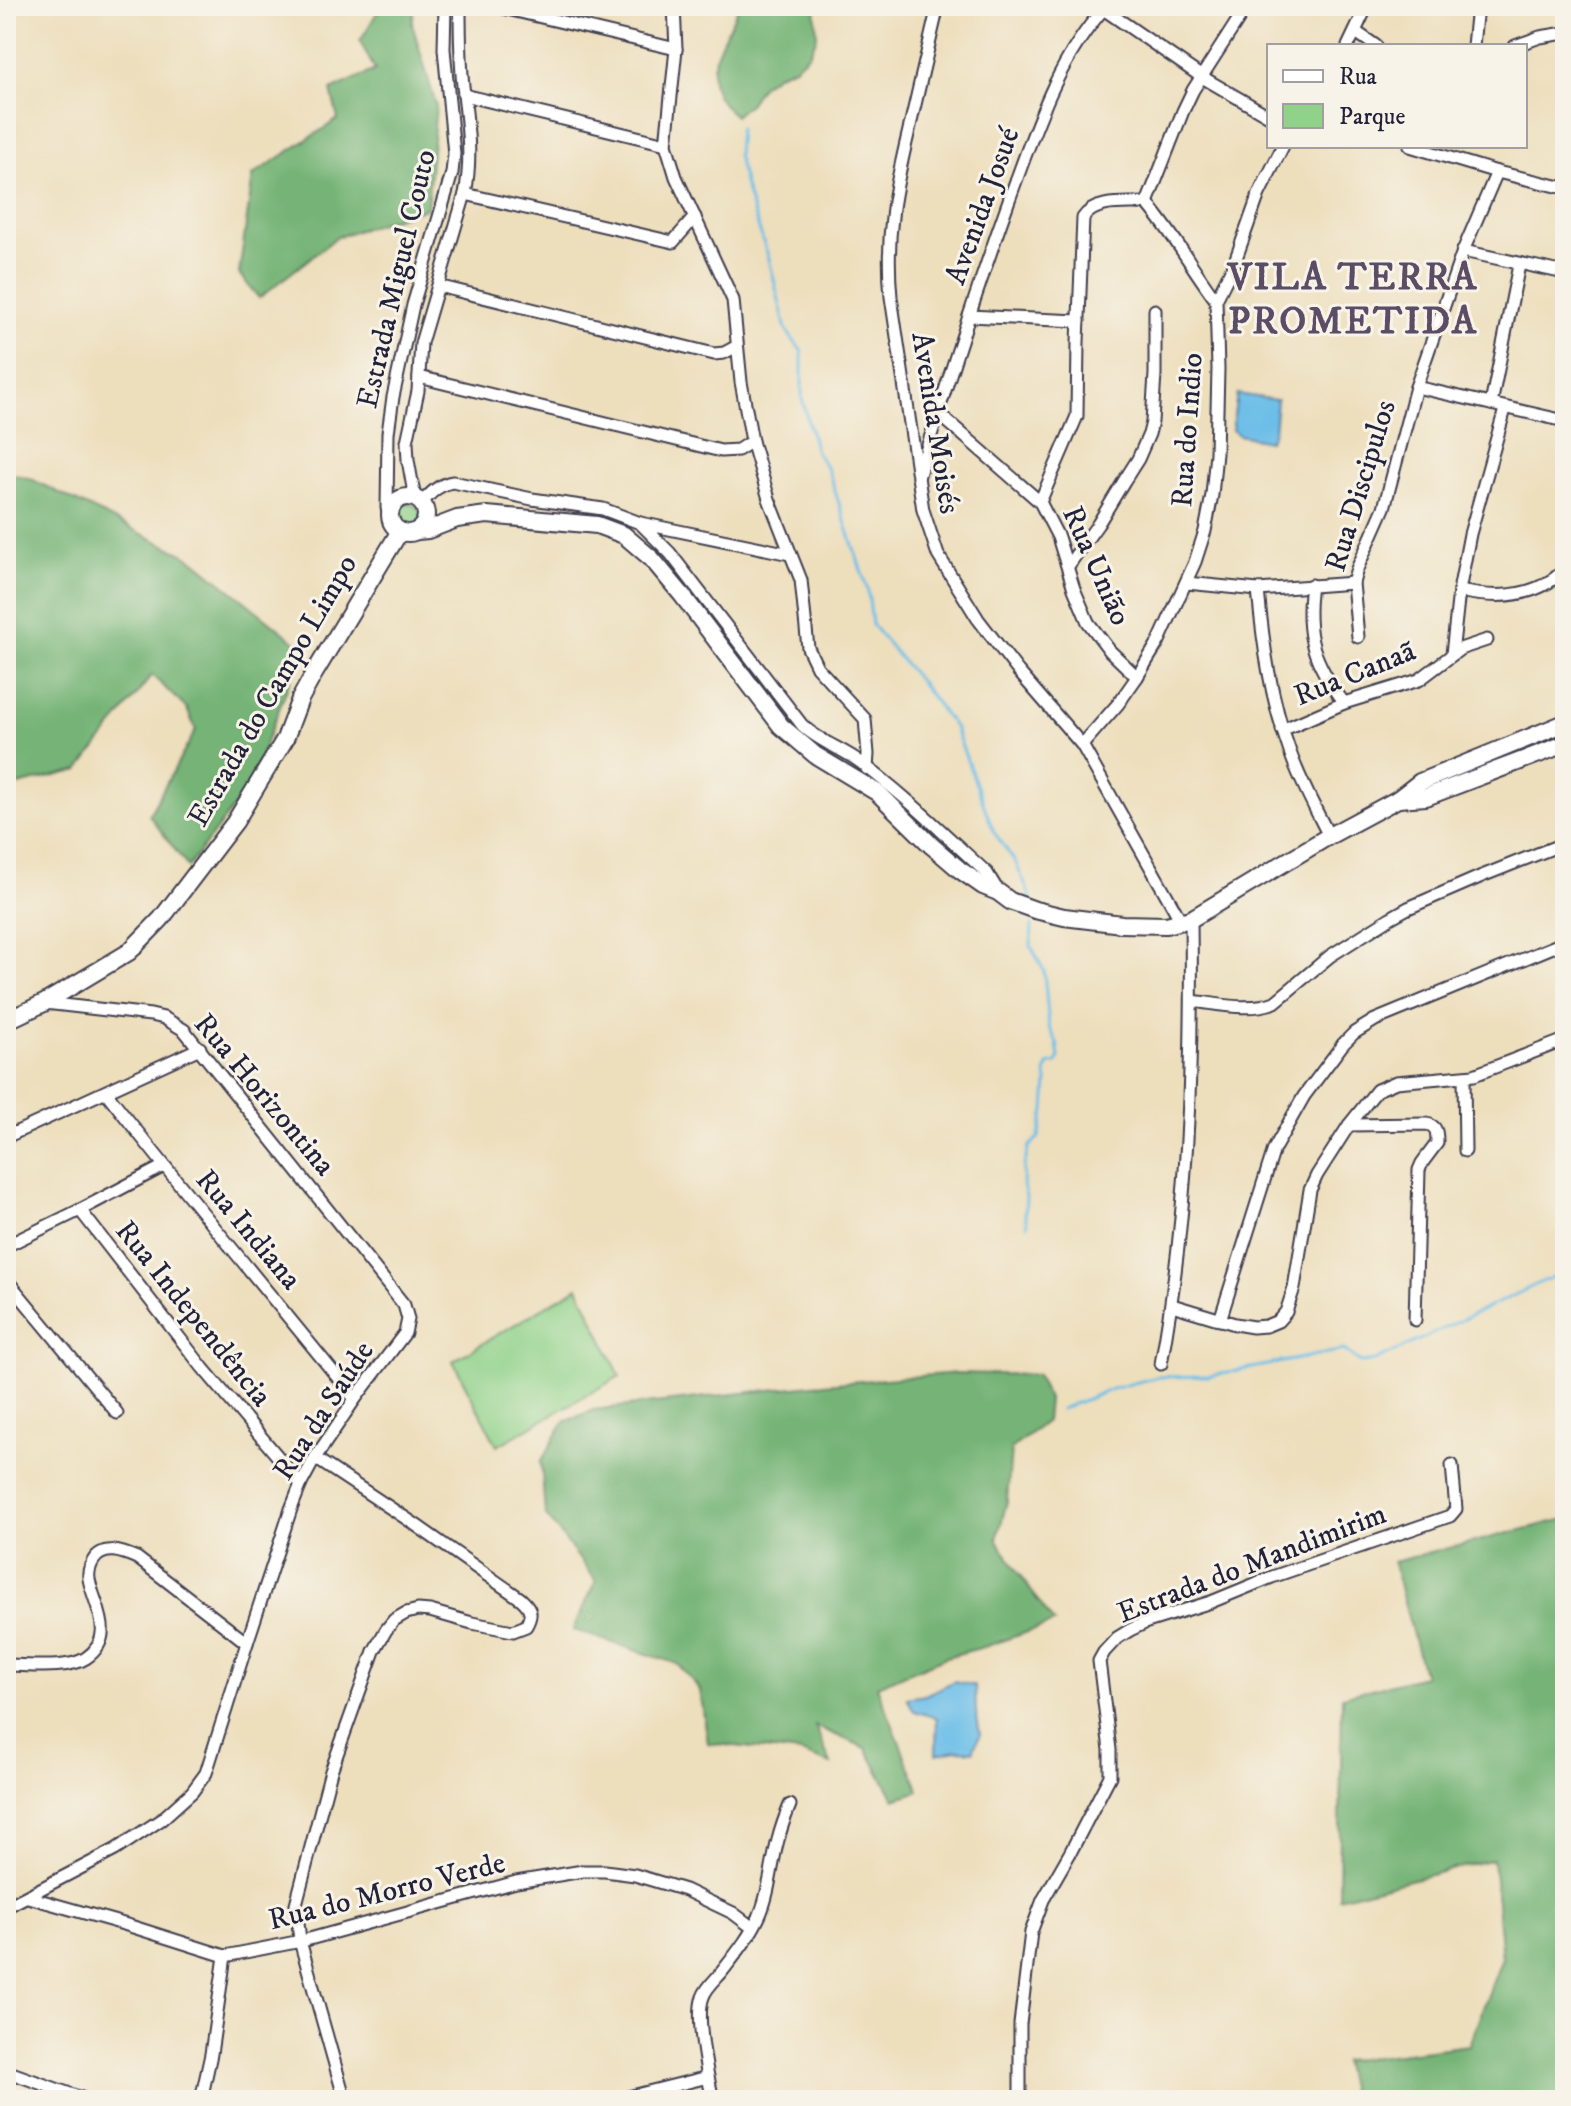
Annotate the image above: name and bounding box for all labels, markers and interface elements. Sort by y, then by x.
legend [1267,44,1527,148]
text: Rua [1339,62,1378,92]
text: Parque [1339,102,1405,132]
street label: Avenida Josué [937,122,1029,290]
street label: Estrada Miguel Couto [349,146,445,412]
district label: VILA TERRA PROMETIDA [1226,254,1478,346]
street label: Avenida Moisés [902,330,968,516]
street label: Rua do Indio [1164,351,1212,509]
street label: Rua Discipulos [1317,396,1405,576]
street label: Rua União [1053,501,1139,631]
street label: Estrada do Campo Limpo [180,548,366,834]
street label: Rua Canaã [1289,633,1421,715]
street label: Rua Horizontina [185,1006,343,1184]
street label: Rua Indiana [187,1162,309,1298]
street label: Rua Independência [107,1214,279,1415]
street label: Rua da Saúde [265,1335,383,1487]
street label: Estrada do Mandimirim [1112,1496,1392,1632]
street label: Rua do Morro Verde [265,1845,509,1939]

